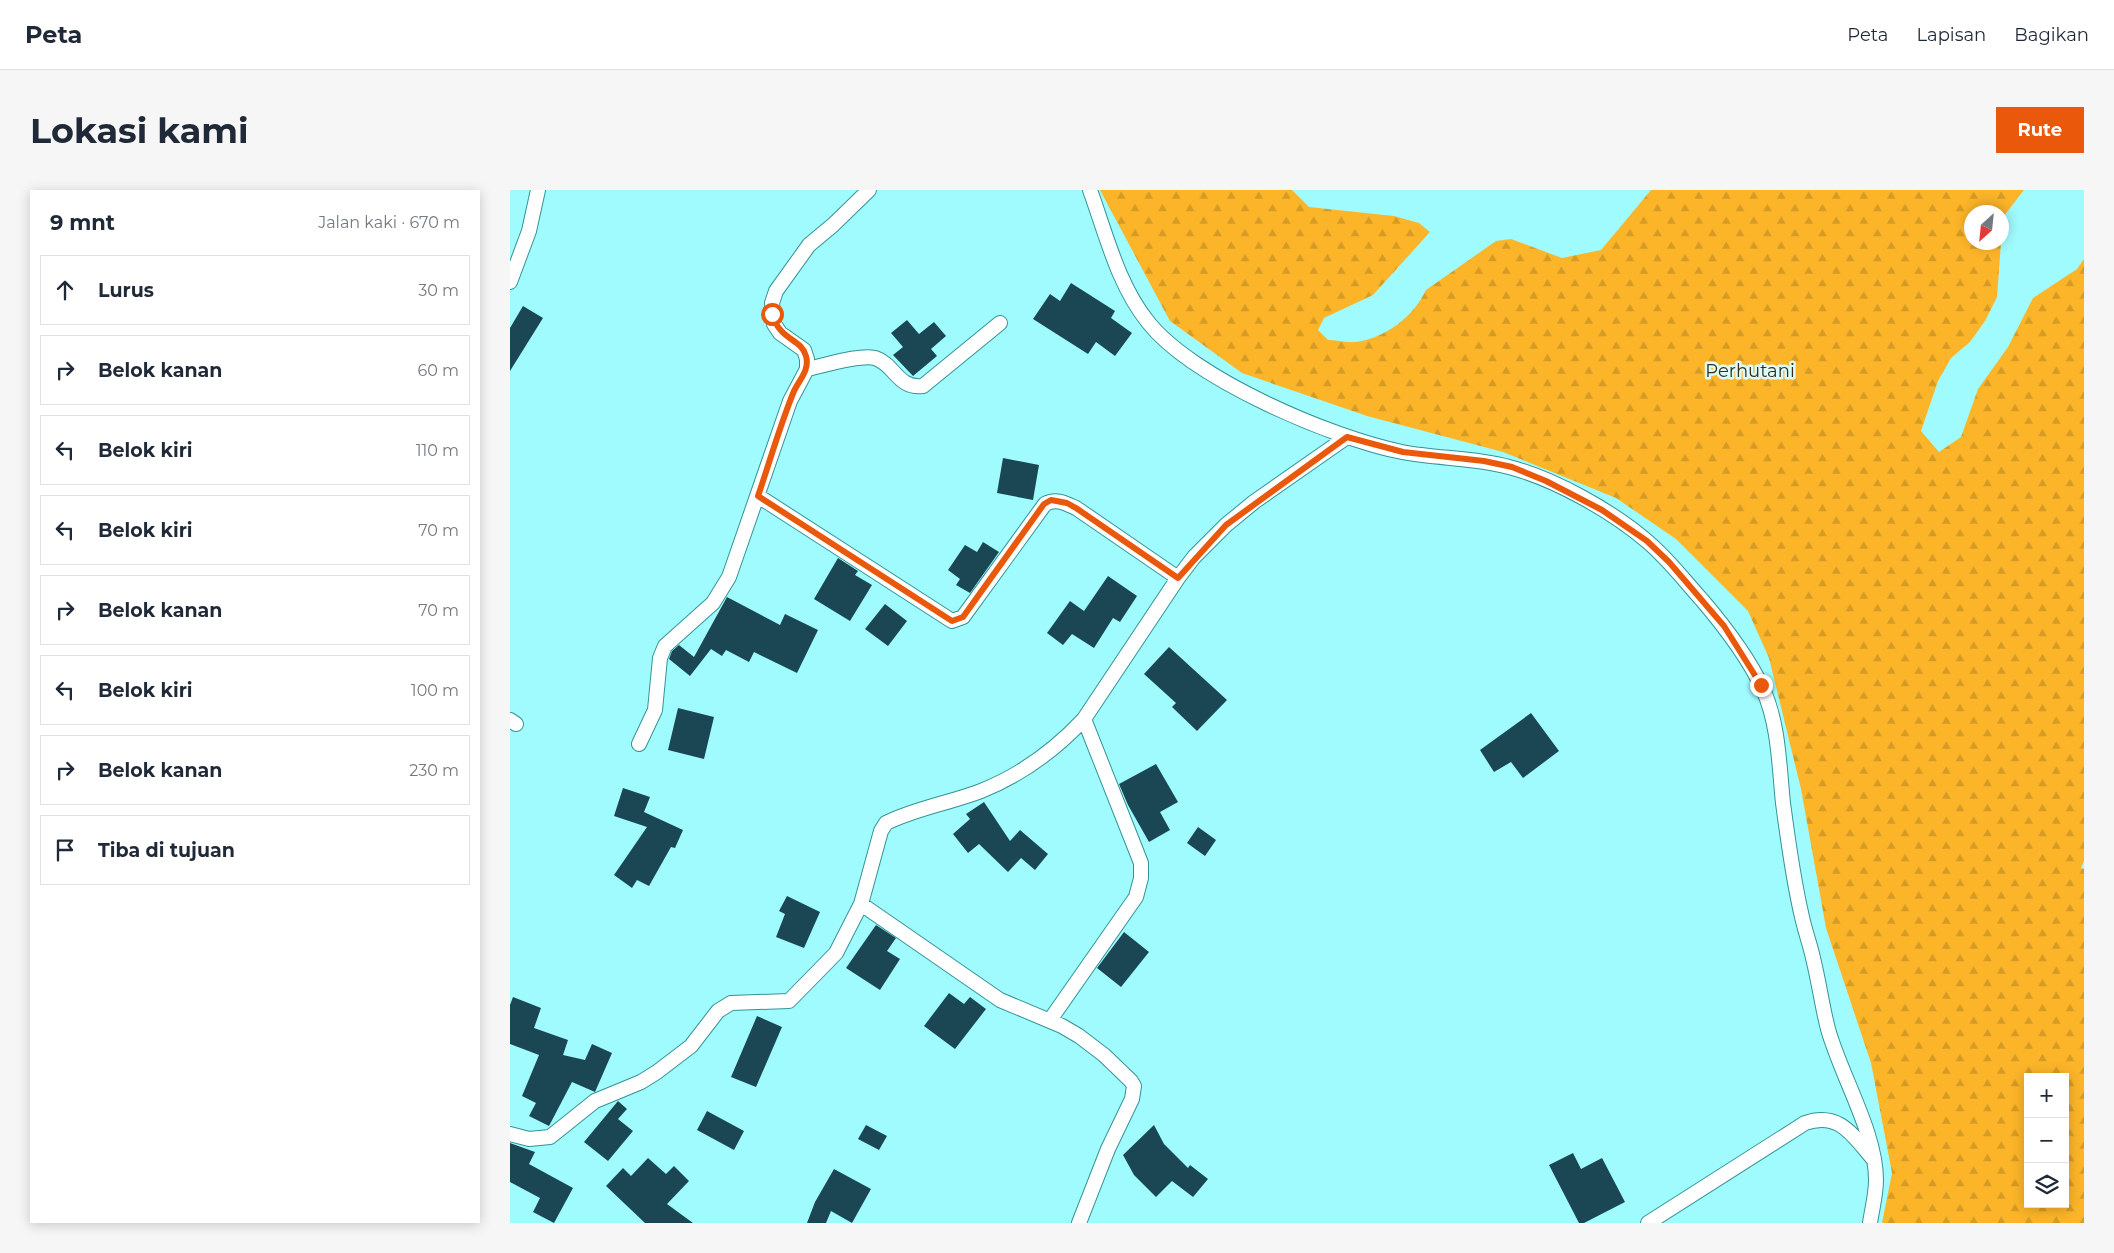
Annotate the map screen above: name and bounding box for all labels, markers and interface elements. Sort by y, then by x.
text: Peta [25,20,82,49]
text: Peta [1847,24,1888,46]
text: Lapisan [1916,24,1986,46]
text: Bagikan [2014,24,2089,46]
button: Rute [1996,107,2084,153]
text: Lokasi kami [30,109,249,152]
north arrow [1964,205,2009,250]
text: 9 mnt [50,210,115,235]
text: Jalan kaki · 670 m [318,213,460,232]
icon: ahead [51,276,79,304]
text: Lurus [98,279,154,302]
text: 30 m [418,281,459,300]
route start [761,303,784,326]
icon: right [51,356,79,384]
text: Belok kanan [98,359,222,382]
park label: Perhutani [1705,360,1795,382]
text: 60 m [417,361,459,380]
icon: left [51,436,79,464]
text: Belok kiri [98,439,193,462]
text: 110 m [416,441,459,460]
icon: left [51,516,79,544]
text: Belok kiri [98,519,193,542]
text: 70 m [418,521,459,540]
icon: right [51,596,79,624]
text: Belok kanan [98,599,222,622]
text: 70 m [418,601,459,620]
route end [1750,674,1773,697]
icon: left [51,676,79,704]
text: Belok kiri [98,679,193,702]
text: 100 m [411,681,459,700]
icon: right [51,756,79,784]
text: Belok kanan [98,759,222,782]
text: 230 m [409,761,459,780]
icon: arrive [51,836,79,864]
text: Tiba di tujuan [98,839,235,862]
map controls [2024,1073,2069,1208]
button: + [2024,1073,2069,1118]
button: − [2024,1118,2069,1163]
button: layers [2024,1163,2069,1208]

